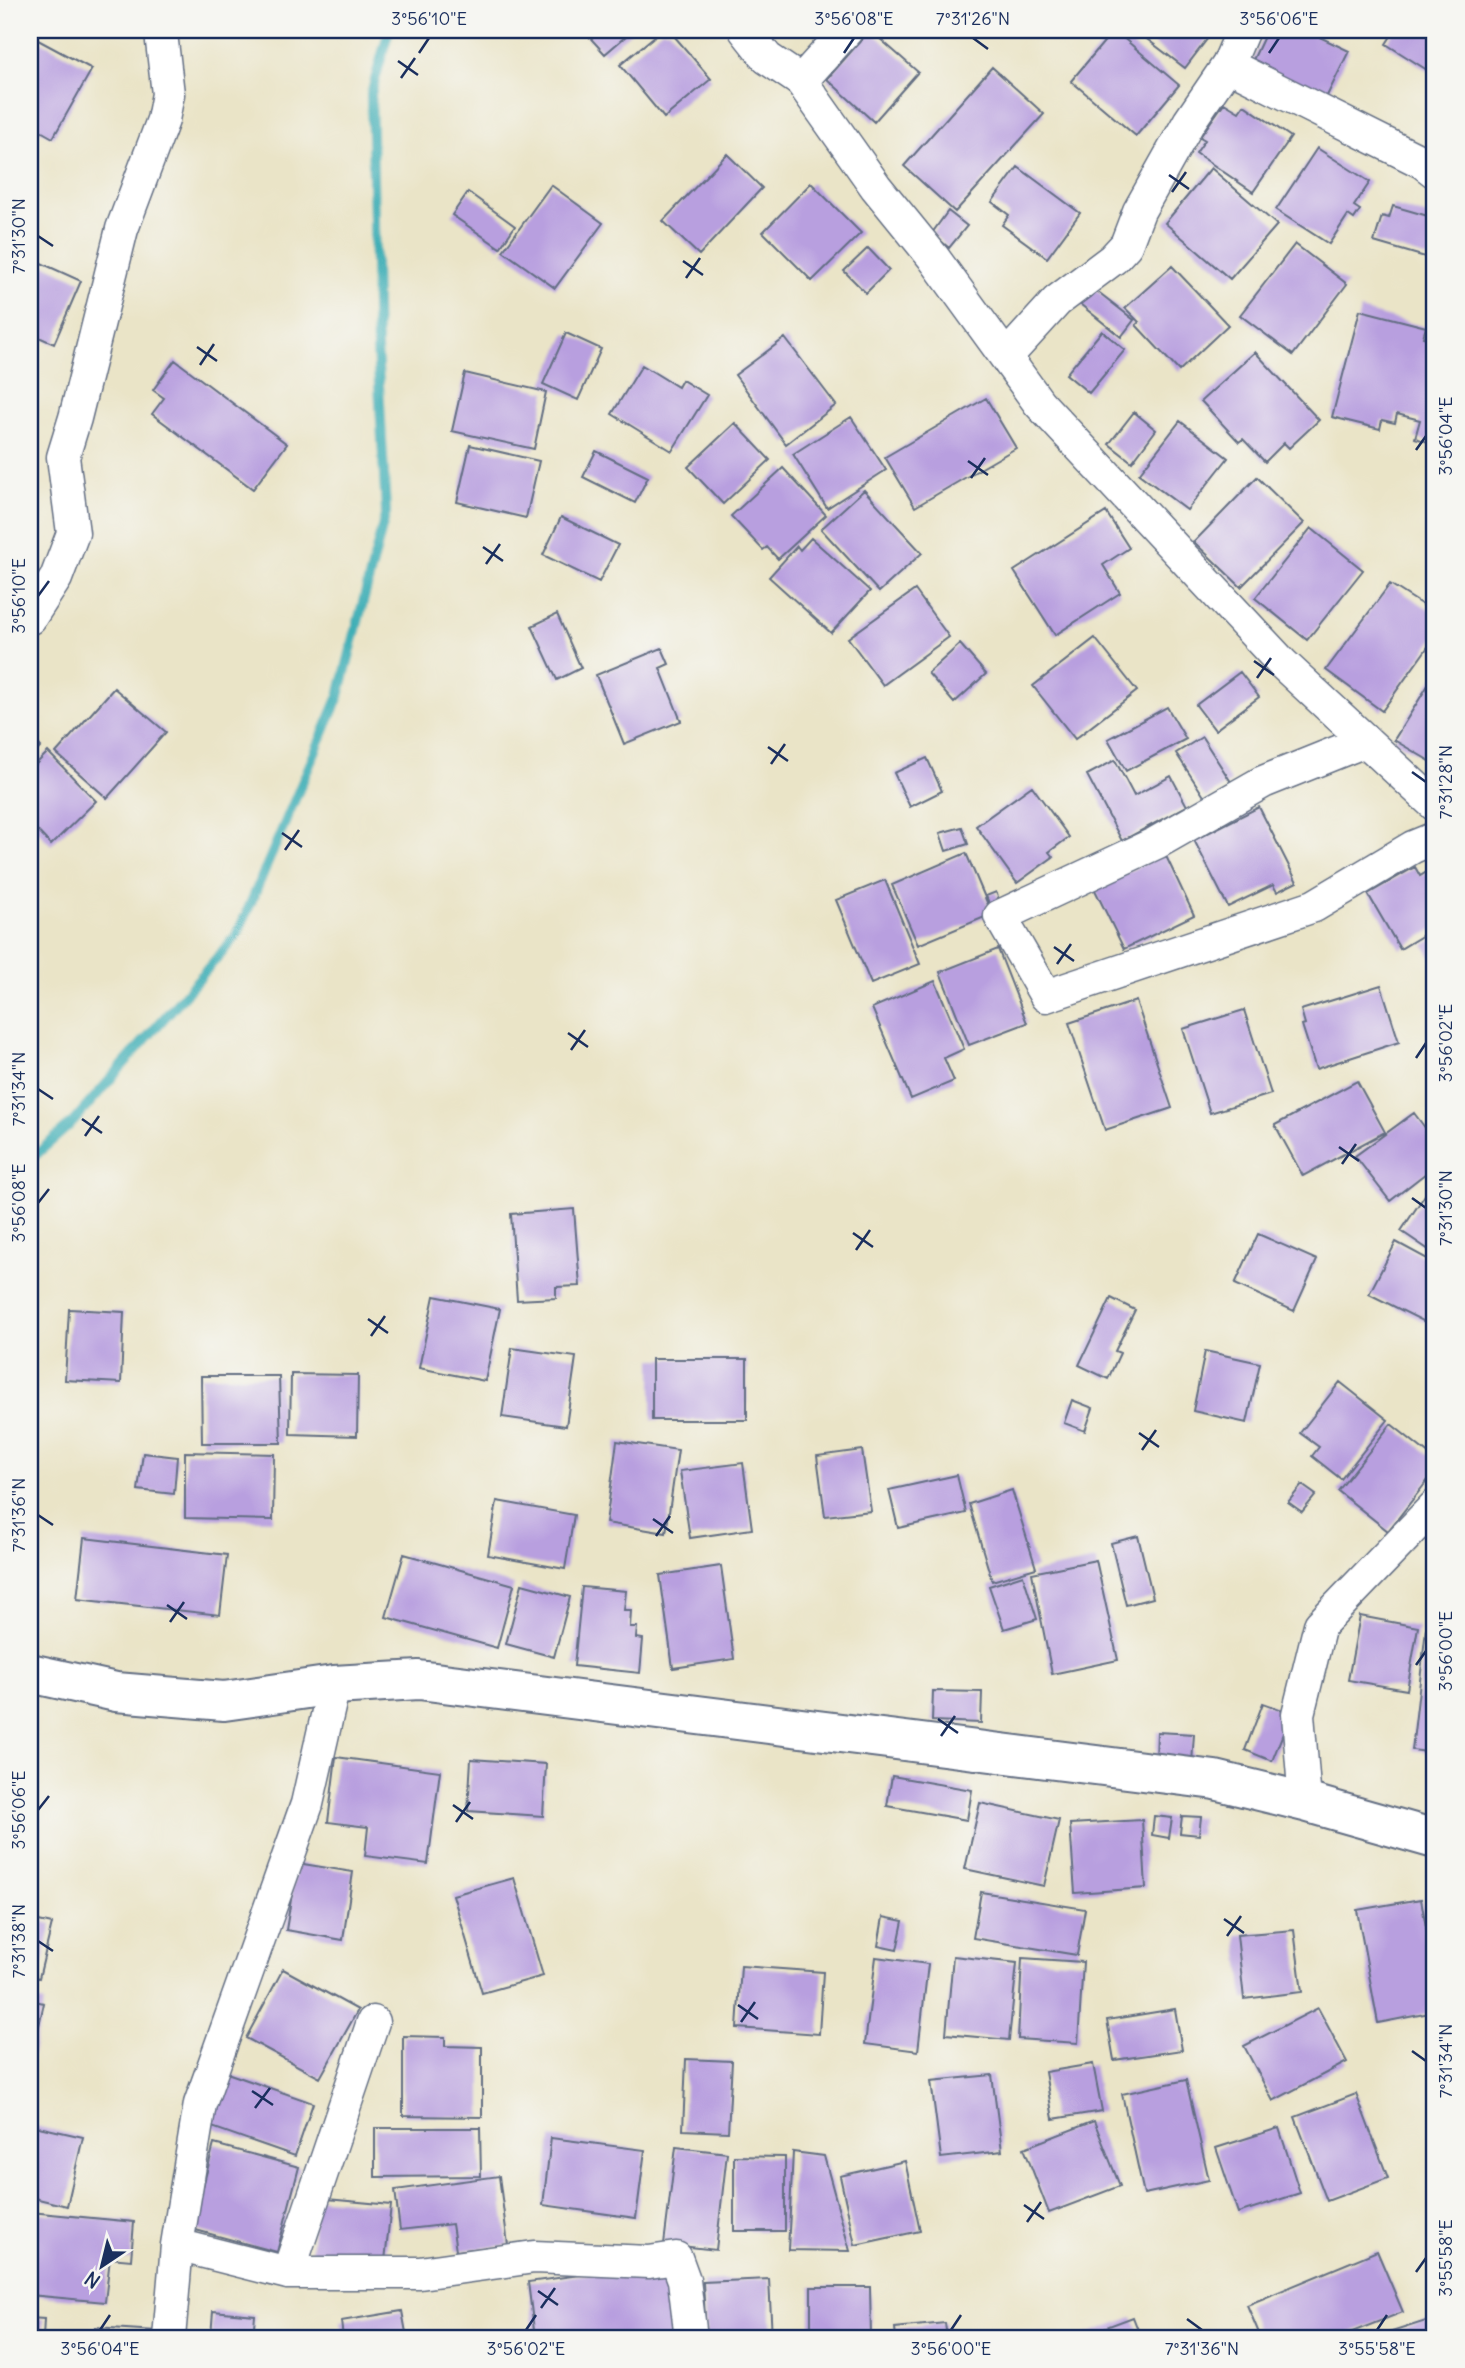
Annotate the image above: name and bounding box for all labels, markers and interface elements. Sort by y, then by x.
text: 3°56'10"E [391,7,467,30]
text: 3°56'08"E [814,7,894,30]
text: 7°31'26"N [936,7,1010,30]
text: 3°56'06"E [1239,7,1319,30]
text: 7°31'30"N [7,198,30,274]
text: 3°56'04"E [1434,396,1457,476]
text: 3°56'10"E [7,558,30,634]
text: 7°31'28"N [1434,745,1457,819]
text: 3°56'02"E [1434,1004,1457,1082]
text: 7°31'34"N [7,1052,30,1126]
text: 3°56'08"E [7,1163,30,1243]
text: 7°31'30"N [1434,1170,1457,1246]
text: 7°31'36"N [7,1478,30,1552]
text: 3°56'00"E [1434,1611,1457,1691]
text: 3°56'06"E [7,1770,30,1850]
text: 7°31'38"N [7,1904,30,1978]
text: 7°31'34"N [1434,2024,1457,2098]
text: 3°55'58"E [1434,2219,1457,2297]
north arrow [66,2232,136,2302]
text: N [80,2266,105,2294]
text: 3°56'04"E [60,2337,140,2360]
text: 3°56'02"E [487,2337,565,2360]
text: 3°56'00"E [911,2337,991,2360]
text: 7°31'36"N [1165,2337,1239,2360]
text: 3°55'58"E [1338,2337,1416,2360]

